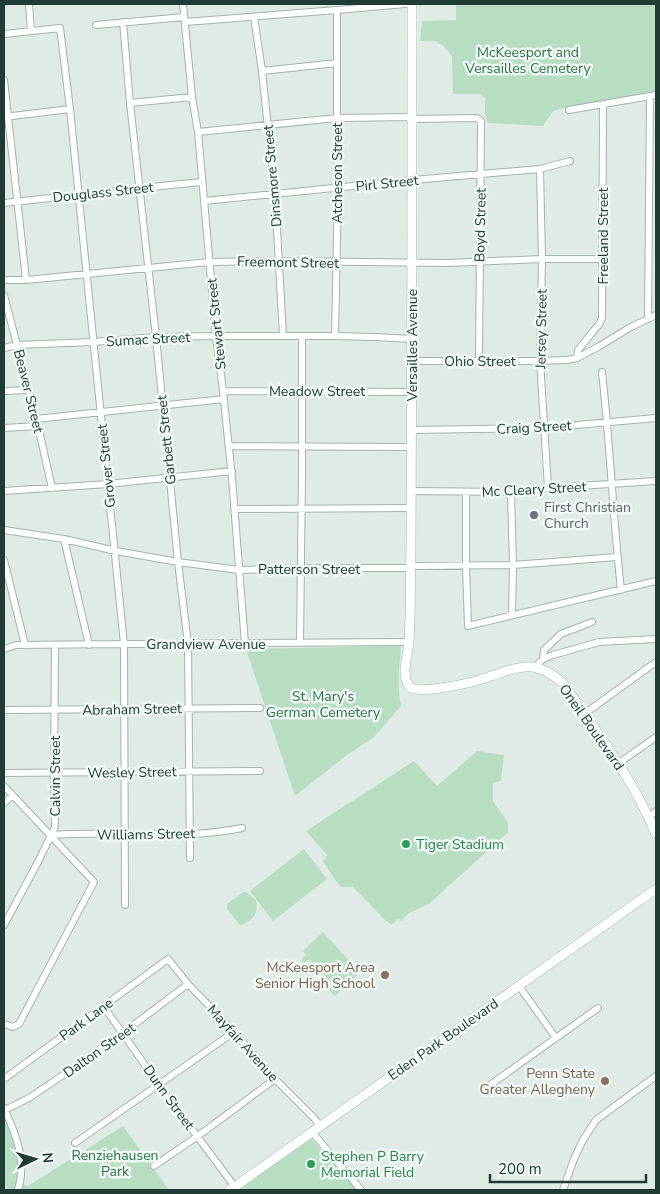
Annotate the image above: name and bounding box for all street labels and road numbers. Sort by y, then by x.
street label: Atcheson Street [328,122,347,224]
street label: Dinsmore Street [259,124,286,228]
street label: Pirl Street [355,171,420,196]
street label: Douglass Street [52,178,154,207]
street label: Freeland Street [594,187,613,284]
street label: Boyd Street [470,188,491,262]
street label: Freemont Street [237,252,339,273]
street label: Stewart Street [202,277,231,371]
street label: Versailles Avenue [403,289,422,402]
street label: Jersey Street [531,289,552,370]
street label: Sumac Street [106,328,191,351]
street label: Beaver Street [9,347,48,435]
street label: Ohio Street [444,352,516,371]
street label: Meadow Street [269,382,365,401]
street label: Garbett Street [152,394,181,486]
street label: Craig Street [496,416,572,439]
street label: Grover Street [93,423,120,509]
street label: Mc Cleary Street [481,477,587,502]
street label: Patterson Street [258,560,360,579]
street label: Grandview Avenue [146,635,266,654]
street label: Oneil Boulevard [555,680,628,774]
street label: Abraham Street [82,699,182,720]
street label: Calvin Street [46,736,65,816]
street label: Wesley Street [87,762,177,783]
street label: Williams Street [97,824,195,845]
street label: Park Lane [56,994,117,1045]
street label: Eden Park Boulevard [384,994,502,1085]
street label: Mayfair Avenue [203,1001,283,1086]
street label: Dalton Street [59,1018,139,1082]
street label: Dunn Street [139,1061,199,1134]

